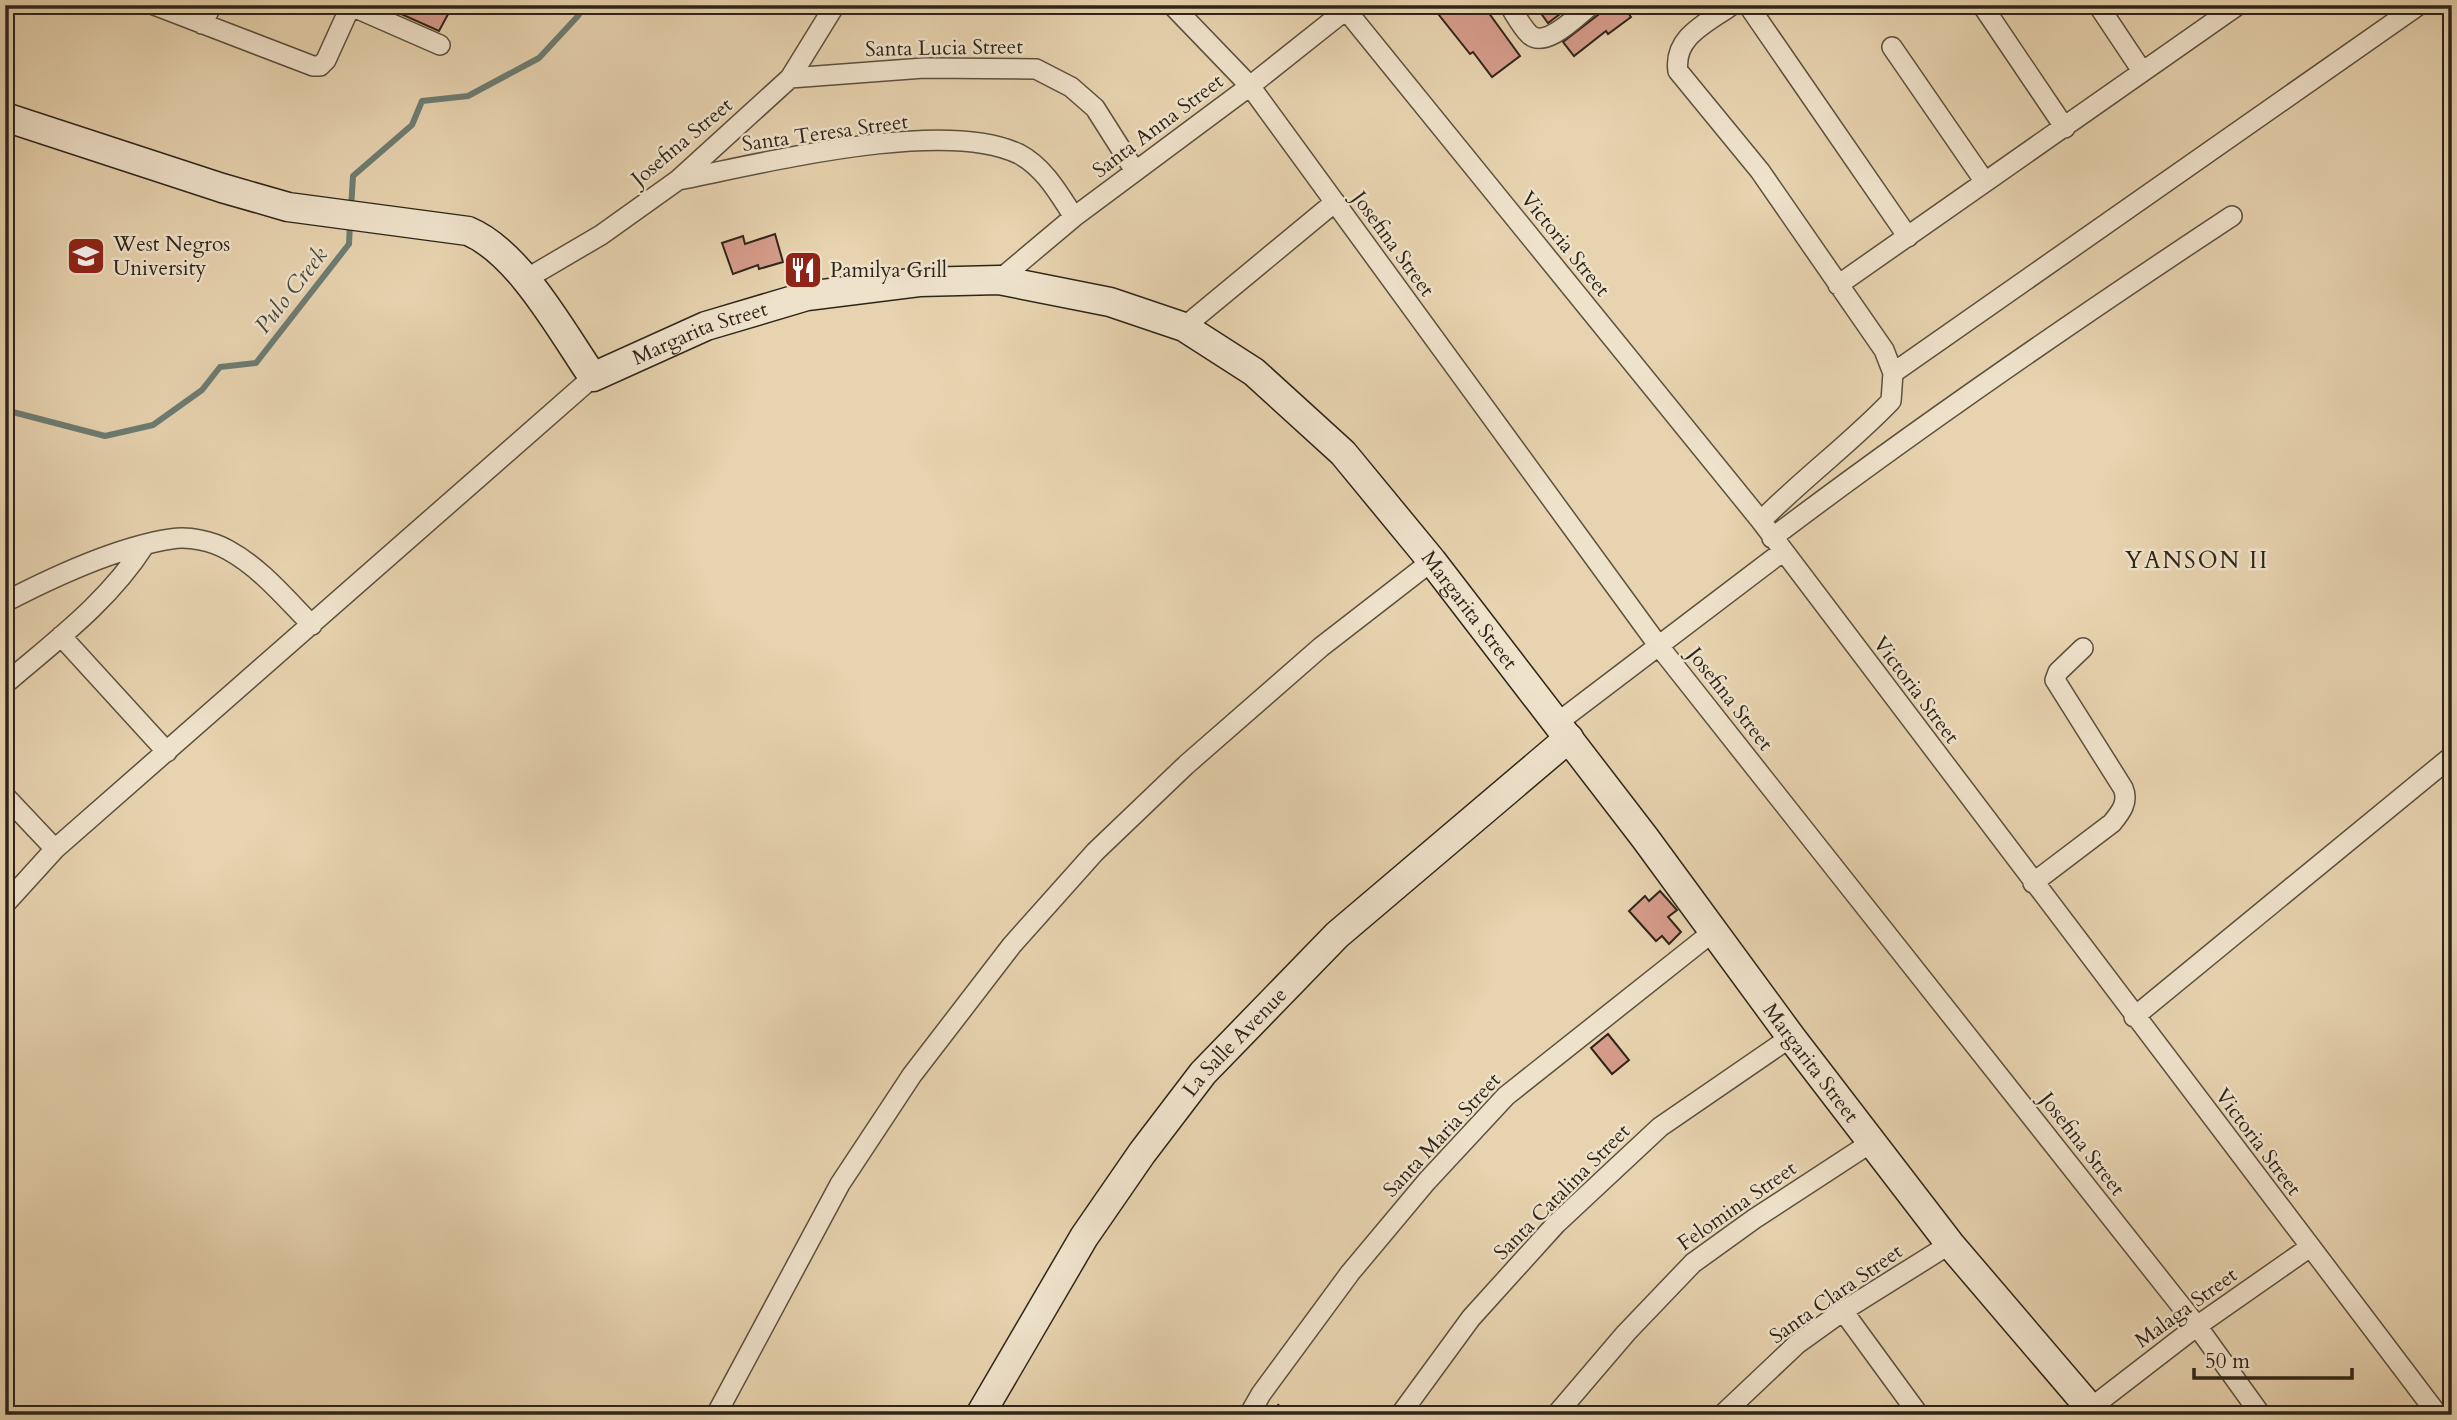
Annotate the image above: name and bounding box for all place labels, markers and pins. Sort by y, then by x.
place label: West Negros University [112,230,230,283]
school or university icon: West Negros University [65,235,107,277]
restaurant icon: Pamilya Grill [782,249,824,291]
place label: Pamilya Grill [830,256,947,285]

